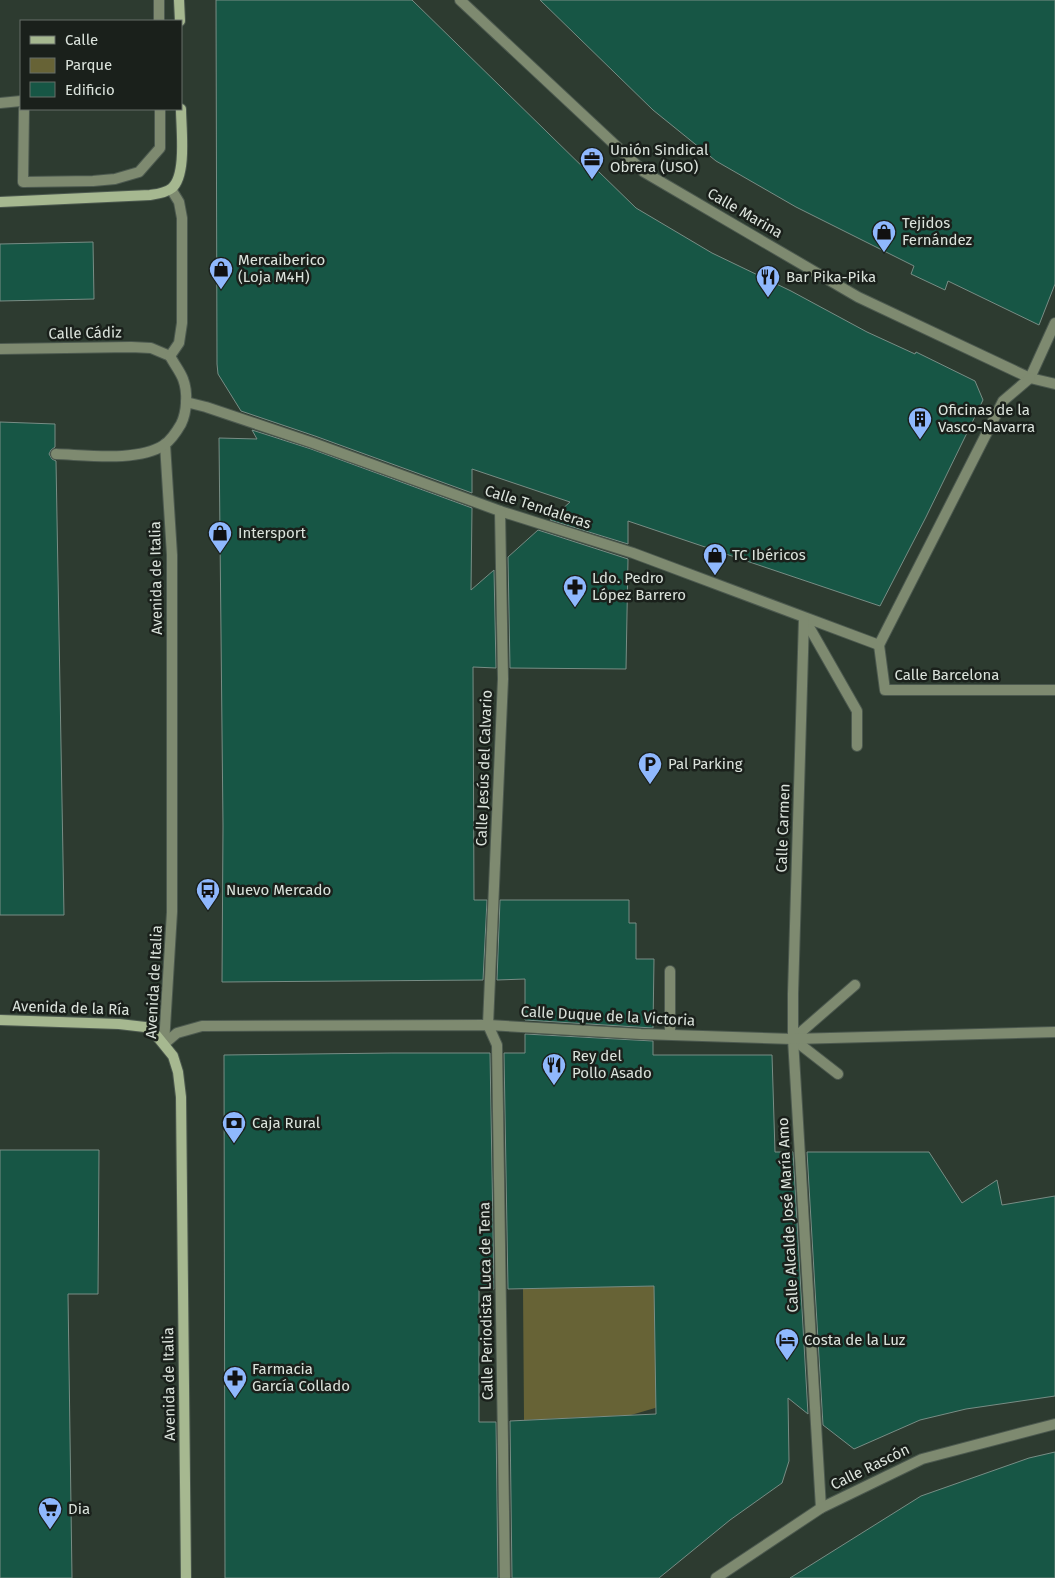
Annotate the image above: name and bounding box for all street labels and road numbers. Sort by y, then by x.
street label: Calle Marina [704,184,786,242]
street label: Calle Cádiz [48,323,122,343]
street label: Calle Tendaleras [483,481,593,533]
street label: Avenida de Italia [146,521,166,635]
street label: Calle Barcelona [895,666,999,684]
street label: Calle Jesús del Calvario [472,689,496,847]
street label: Calle Carmen [772,783,794,873]
street label: Avenida de Italia [142,925,166,1039]
street label: Avenida de la Ría [12,997,130,1019]
street label: Calle Duque de la Victoria [520,1002,696,1030]
street label: Calle Alcalde José María Amo [774,1117,802,1313]
street label: Calle Periodista Luca de Tena [475,1202,497,1400]
street label: Avenida de Italia [159,1327,179,1441]
street label: Calle Rascón [828,1440,912,1494]

